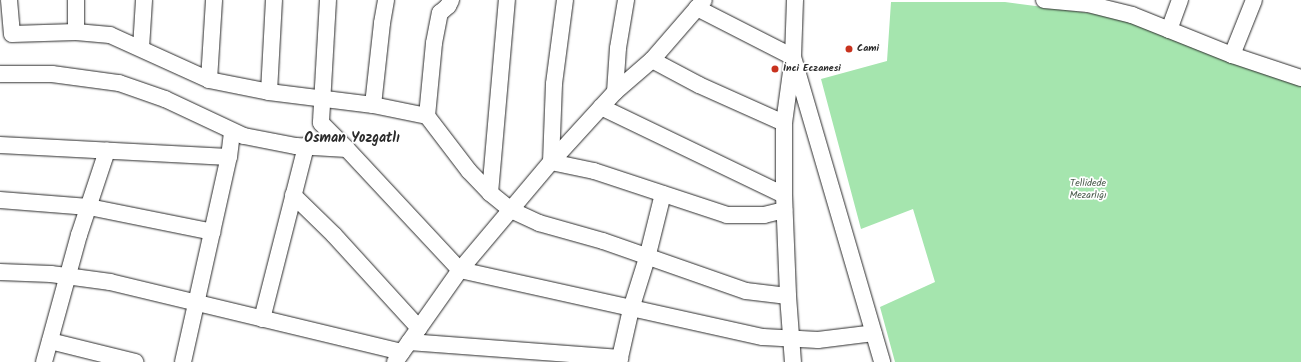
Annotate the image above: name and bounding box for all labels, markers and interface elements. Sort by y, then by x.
place label: Cami [857,43,879,55]
marker: Cami [844,44,854,54]
place label: İnci Eczanesi [783,63,841,75]
marker: İnci Eczanesi [770,64,780,74]
district label: Osman Yozgatlı [304,130,400,146]
park label: Tellidede Mezarlığı [1069,177,1107,200]

